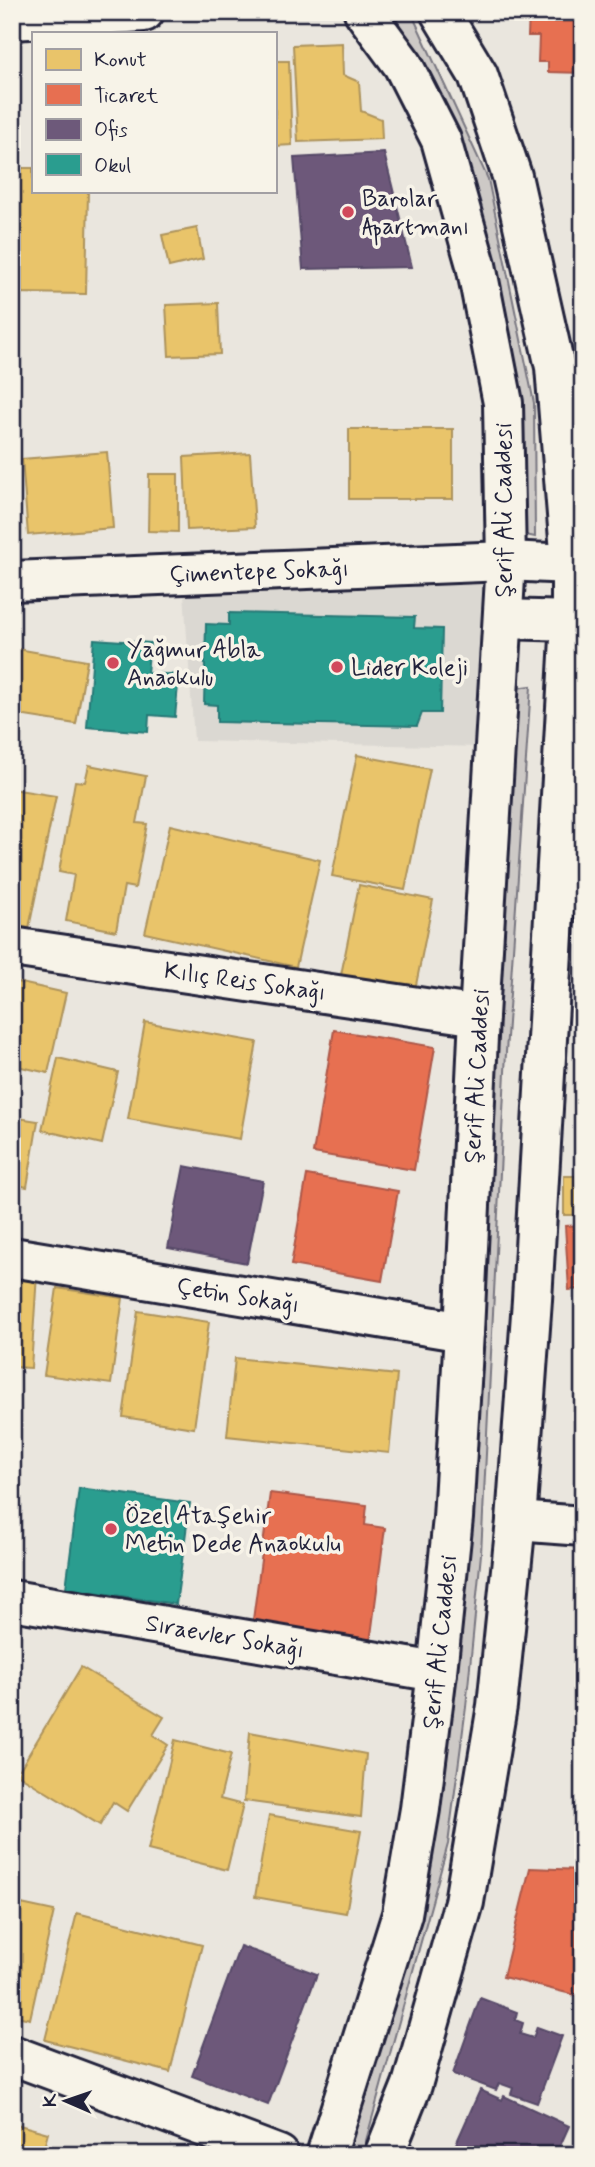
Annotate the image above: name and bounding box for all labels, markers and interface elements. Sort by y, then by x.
legend [32,32,276,192]
text: Konut [94,46,147,74]
text: Ticaret [94,82,159,110]
text: Ofis [94,116,128,144]
text: Okul [94,152,131,180]
place label: Barolar Apartmanı [362,184,469,246]
marker: Barolar Apartmanı [340,204,356,220]
street label: Şerif Ali Caddesi [489,423,520,597]
street label: Çimentepe Sokağı [169,554,349,591]
place label: Yağmur Abla Anaokulu [127,635,261,694]
place label: Lider Koleji [351,653,468,684]
marker: Yağmur Abla Anaokulu [105,655,121,671]
marker: Lider Koleji [329,659,345,675]
street label: Kılıç Reis Sokağı [162,956,328,1009]
street label: Şerif Ali Caddesi [457,988,498,1164]
street label: Çetin Sokağı [174,1271,302,1322]
place label: Özel Ataşehir Metin Dede Anaokulu [125,1501,341,1560]
marker: Özel Ataşehir Metin Dede Anaokulu [103,1521,119,1537]
street label: Şerif Ali Caddesi [416,1554,465,1731]
street label: Sıraevler Sokağı [143,1608,307,1667]
north arrow [32,2066,102,2136]
text: K [38,2093,63,2108]

